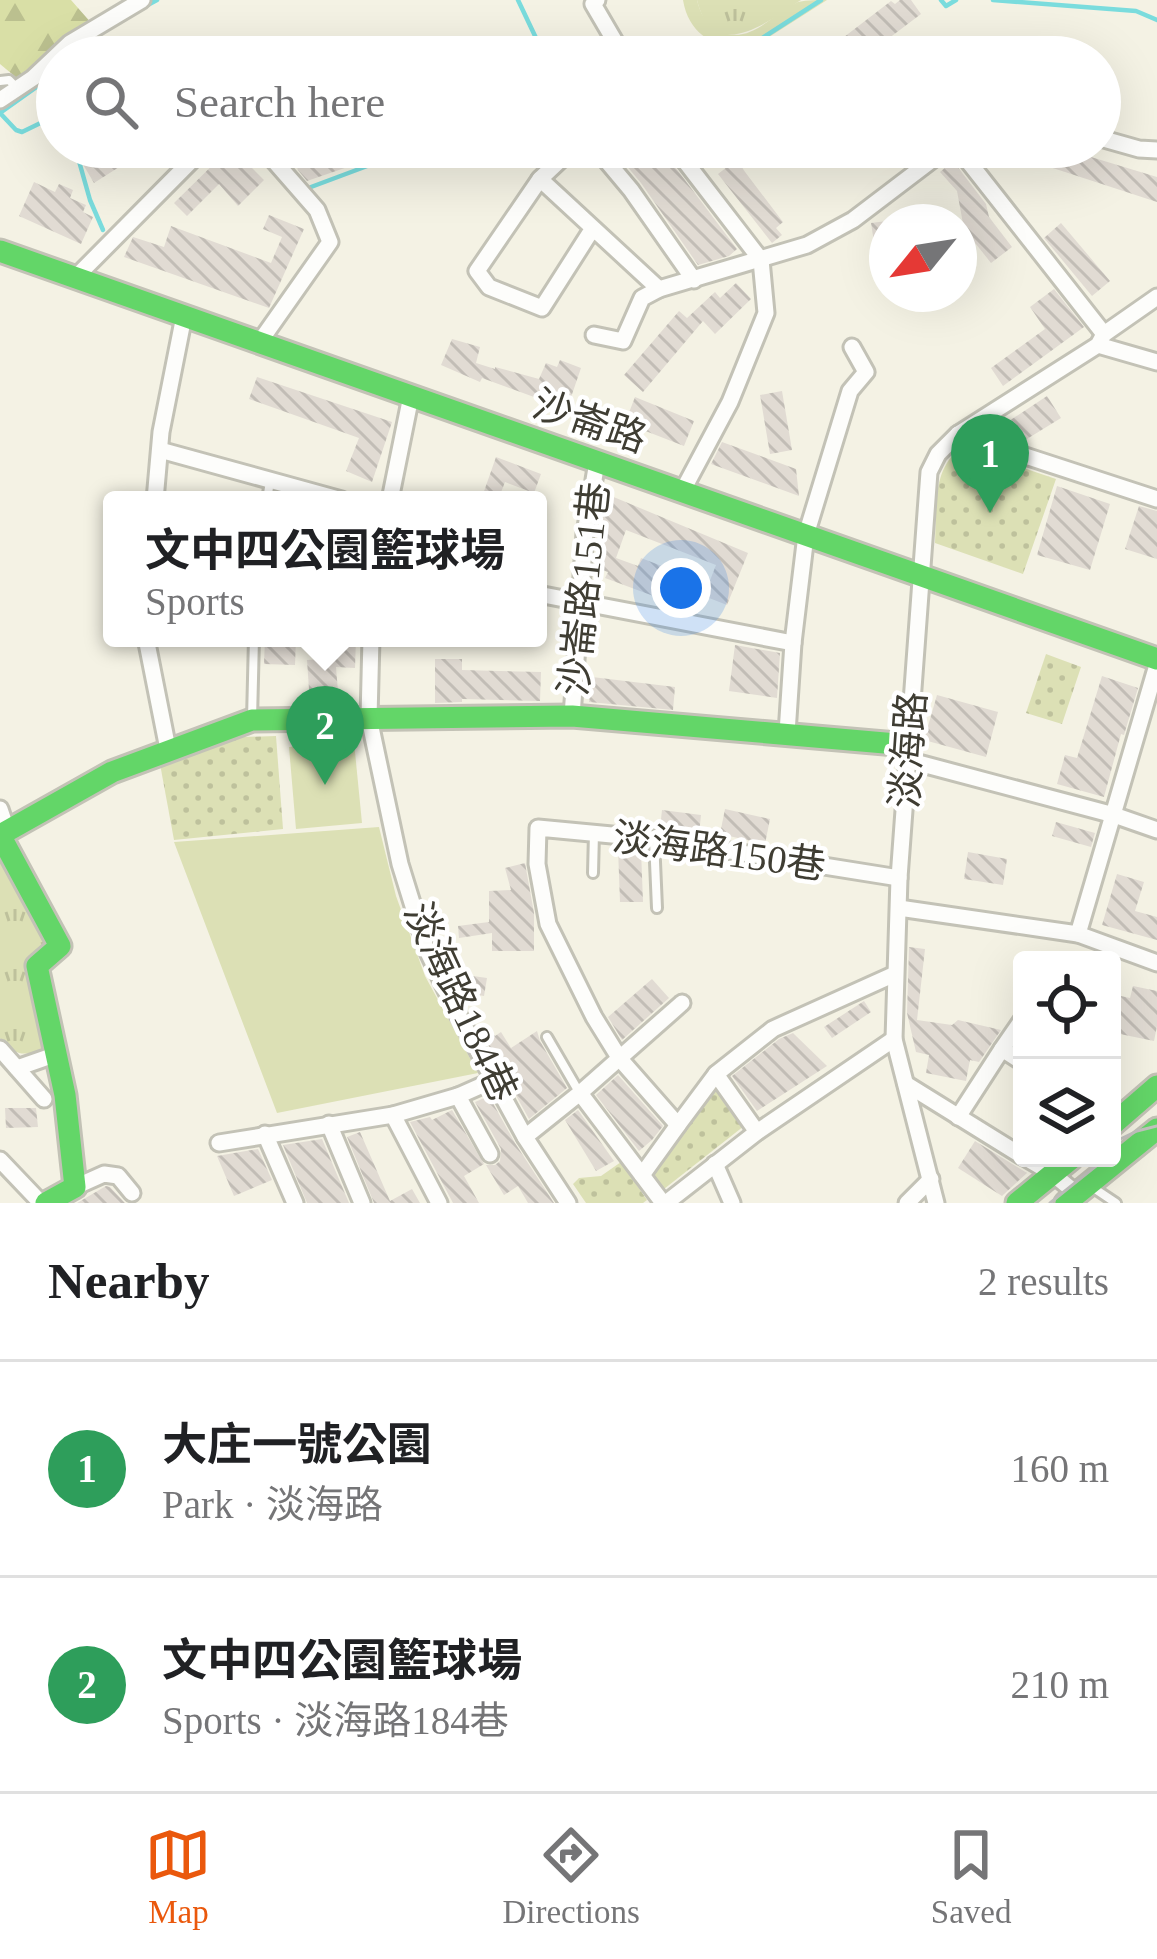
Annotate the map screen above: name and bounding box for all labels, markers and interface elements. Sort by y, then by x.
search box [36,36,1121,168]
icon: search [78,69,144,135]
text: Search here [174,77,385,127]
north arrow [869,204,977,312]
street label: 沙崙路 [528,382,652,460]
pin: 1 [951,414,1029,513]
street label: 沙崙路151巷 [551,480,617,698]
popup [103,491,547,647]
text: 文中四公園籃球場 [145,526,505,576]
your location [651,558,711,618]
text: Sports [145,580,245,623]
pin: 2 [286,686,364,785]
street label: 淡海路 [882,690,934,810]
street label: 淡海路150巷 [610,815,828,887]
street label: 淡海路184巷 [396,896,526,1108]
map controls [1013,951,1121,1167]
button: locate [1013,951,1121,1059]
button: layers [1013,1059,1121,1167]
text: Nearby [48,1253,209,1309]
text: 2 results [978,1260,1109,1303]
text: 大庄一號公園 [162,1420,432,1470]
text: 1 [77,1447,97,1490]
text: 160 m [1010,1447,1109,1490]
text: Park · 淡海路 [162,1483,383,1526]
text: 文中四公園籃球場 [162,1636,522,1686]
text: 2 [77,1663,97,1706]
text: 210 m [1010,1663,1109,1706]
text: Sports · 淡海路184巷 [162,1699,509,1742]
tab: Map [145,1822,211,1931]
tab: Directions [502,1822,640,1931]
tab: Saved [931,1822,1012,1931]

